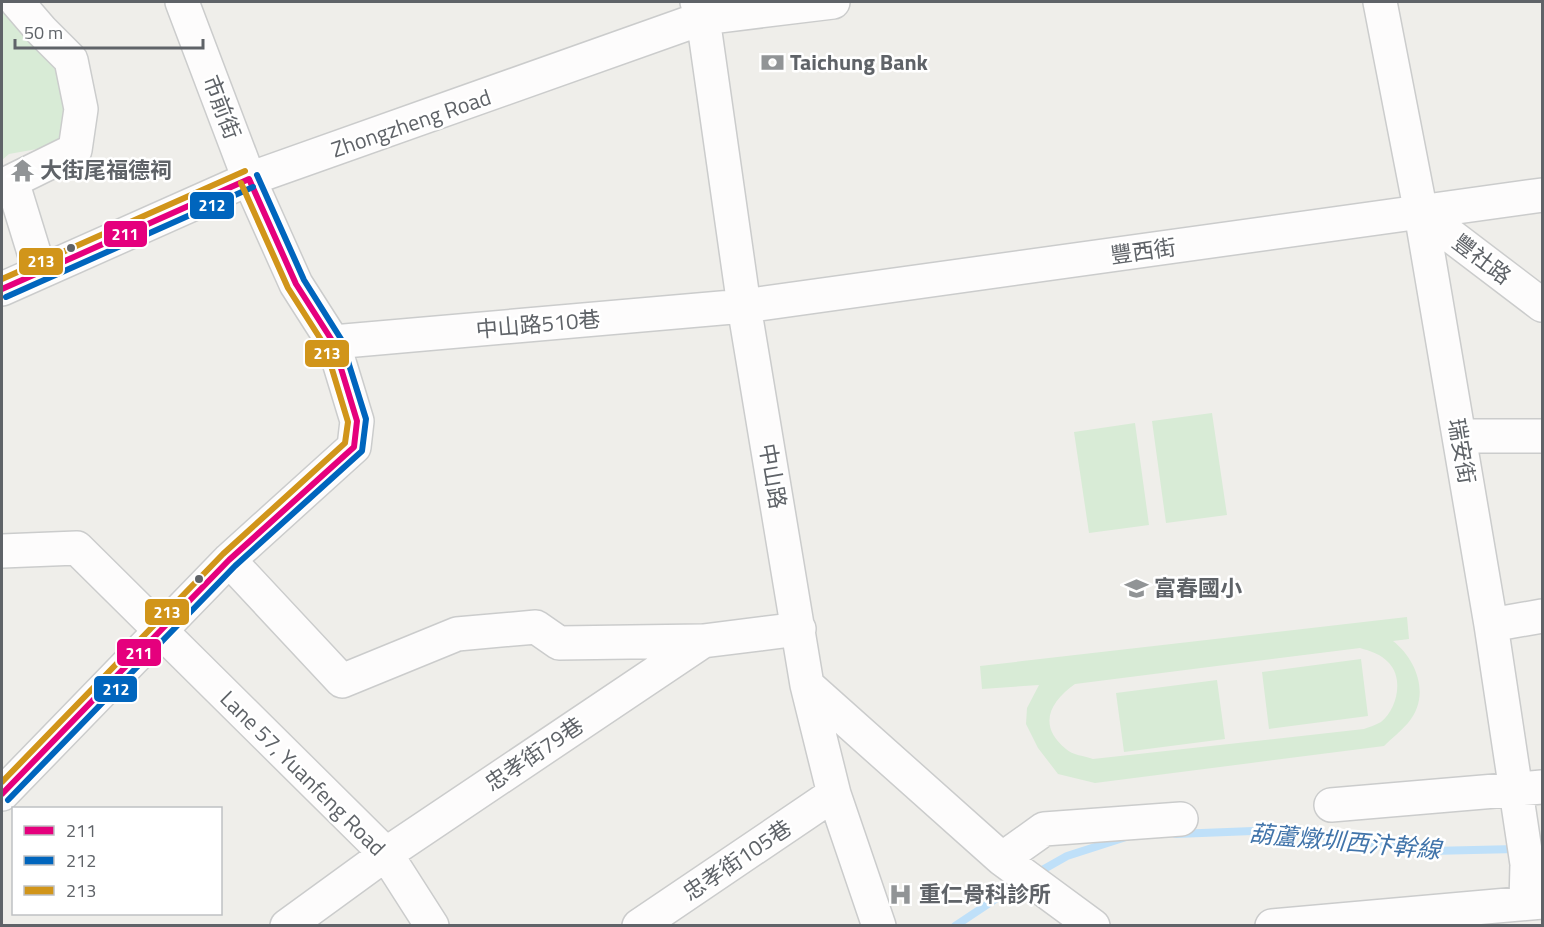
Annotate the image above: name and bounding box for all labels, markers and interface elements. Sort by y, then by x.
scale bar [15,12,202,50]
text: 50 m [24,19,63,46]
place label: Taichung Bank [790,45,929,79]
bank icon: Taichung Bank [759,49,785,75]
street label: 市前街 [194,70,250,144]
street label: Zhongzheng Road [327,80,495,166]
place label: 大街尾福德祠 [40,153,172,187]
temple icon: 大街尾福德祠 [9,157,35,183]
line badge: 212 [189,191,235,220]
text: 212 [199,193,225,217]
line badge: 211 [103,220,148,248]
text: 211 [112,222,138,246]
street label: 豐社路 [1445,226,1519,292]
street label: 豐西街 [1108,230,1178,272]
unlabelled marker [65,242,77,254]
line badge: 213 [18,247,64,276]
text: 213 [28,249,54,273]
street label: 中山路510巷 [474,302,602,346]
line badge: 213 [304,339,350,368]
text: 213 [314,341,340,365]
street label: 瑞安街 [1440,416,1484,486]
street label: 中山路 [751,441,795,511]
place label: 富春國小 [1154,571,1242,605]
unlabelled marker [193,573,205,585]
school or university icon: 富春國小 [1123,575,1149,601]
line badge: 213 [144,598,190,626]
text: 213 [154,600,180,624]
line badge: 211 [116,638,162,667]
text: 211 [126,641,152,665]
line badge: 212 [93,675,138,703]
text: 212 [103,677,129,701]
street label: Lane 57, Yuanfeng Road [212,682,394,864]
street label: 忠孝街79巷 [478,708,590,800]
legend [12,807,222,915]
street label: 忠孝街105巷 [676,811,798,909]
water label: 葫蘆燉圳西汴幹線 [1248,815,1445,868]
text: 211 [66,817,96,844]
text: 212 [66,847,96,874]
text: 213 [66,877,96,904]
place label: 重仁骨科診所 [919,877,1051,911]
hospital icon: 重仁骨科診所 [888,881,914,907]

